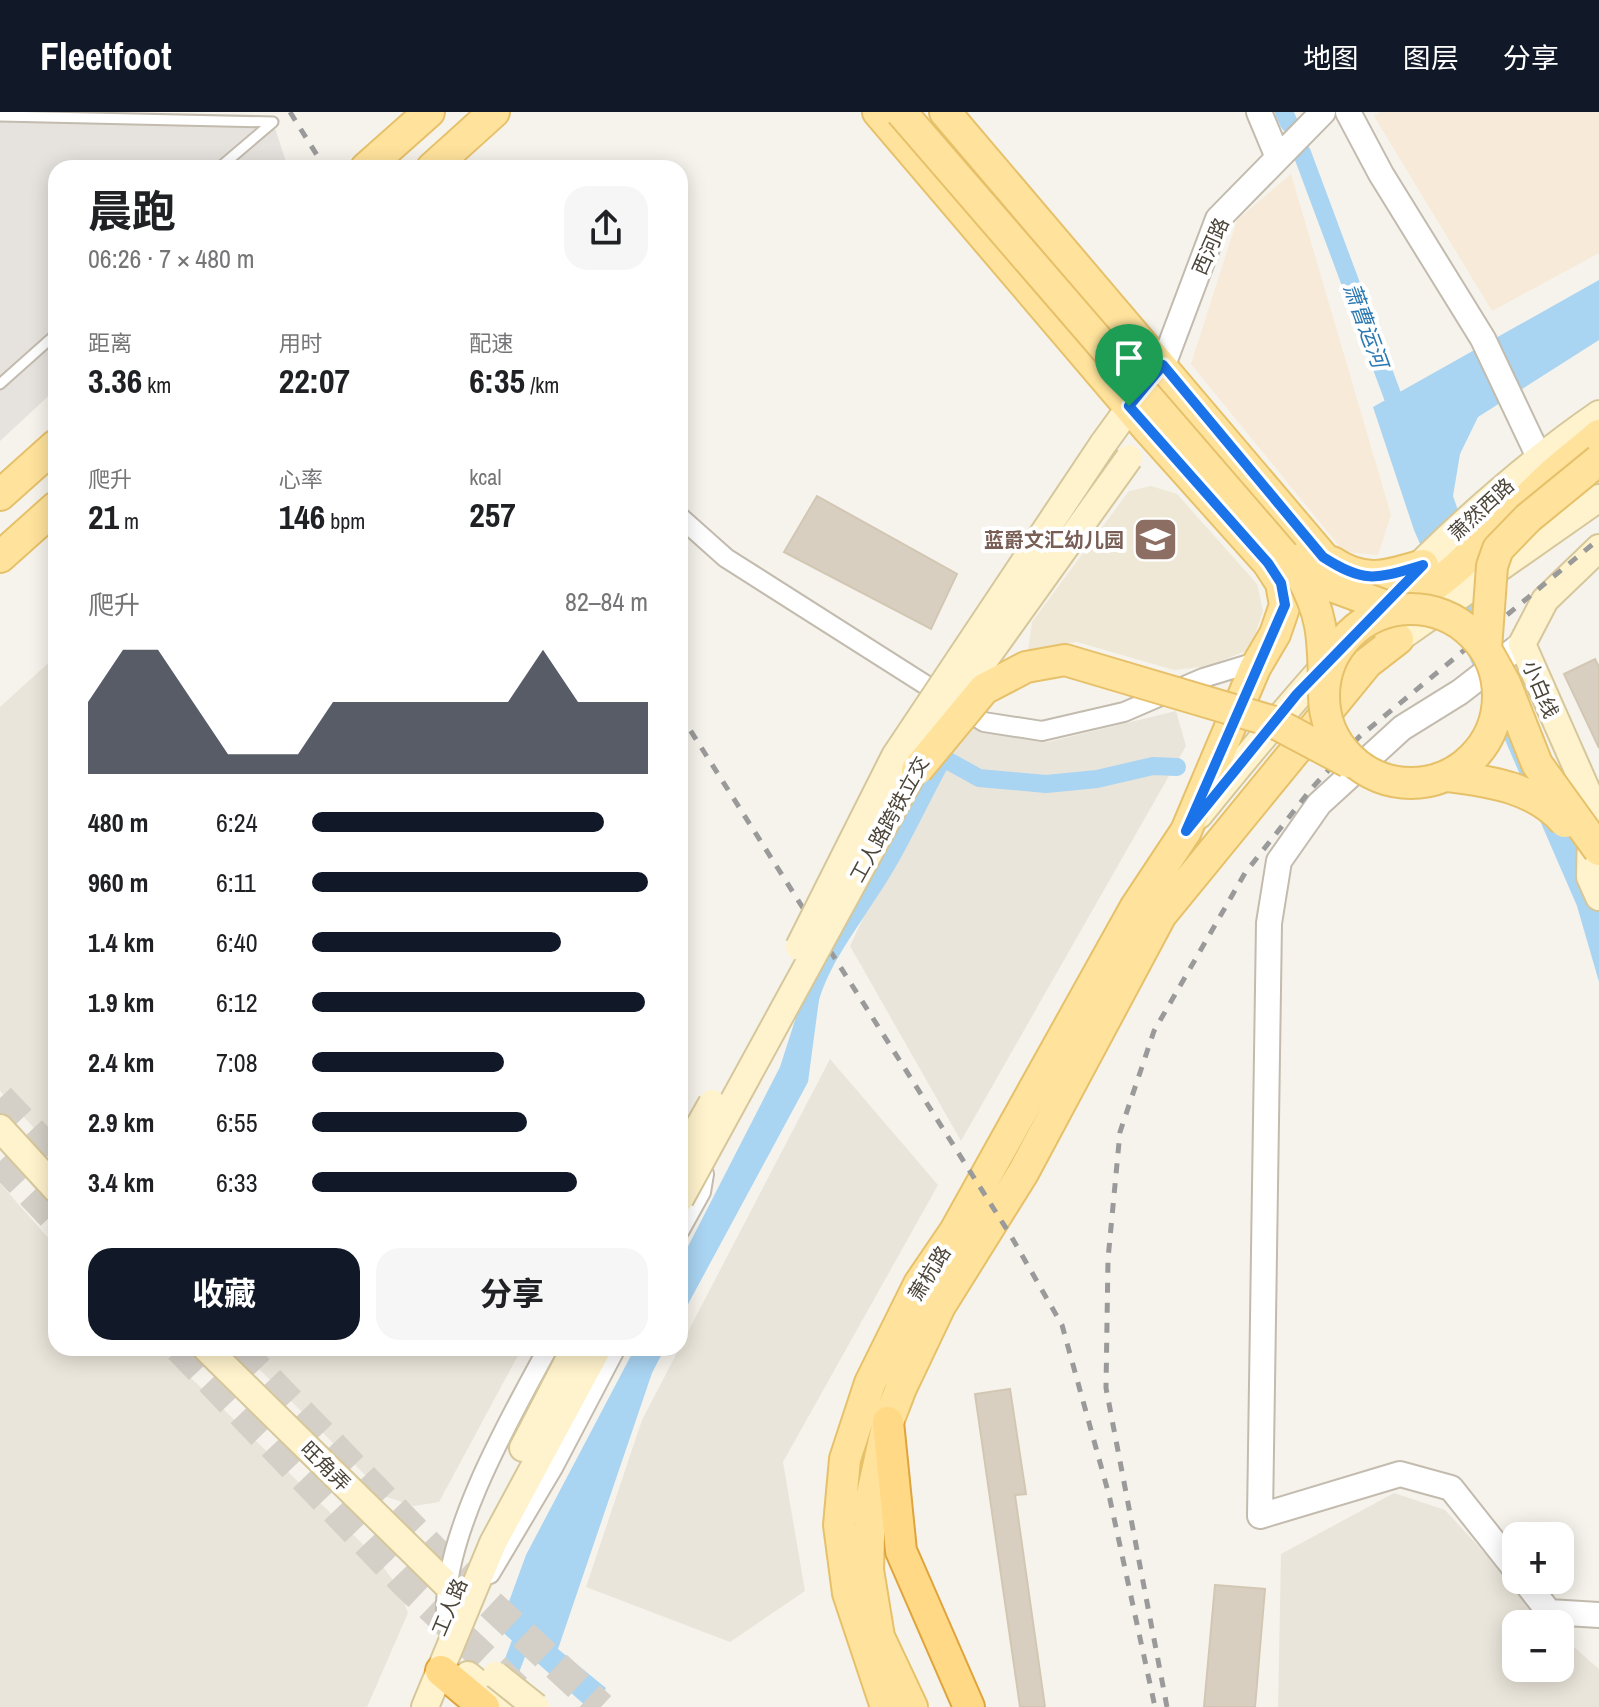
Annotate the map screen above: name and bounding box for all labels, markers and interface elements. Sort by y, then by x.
text: Fleetfoot [40,31,172,82]
text: 地图 [1303,39,1359,77]
text: 图层 [1403,39,1459,77]
text: 分享 [1503,39,1559,77]
text: 晨跑 [88,181,176,241]
button: share [564,186,648,270]
street label: 西河路 [1185,213,1235,279]
text: 06:26 · 7 × 480 m [88,241,255,276]
water label: 萧曹运河 [1337,279,1397,375]
pin [1095,324,1163,406]
text: 距离 [88,328,132,358]
text: 用时 [279,328,323,358]
text: 配速 [469,328,513,358]
icon: arrive [1107,336,1151,380]
text: 3.36 [88,358,142,404]
text: 22:07 [279,358,350,404]
text: 6:35 [469,358,525,404]
text: km [142,370,171,400]
text: /km [525,370,559,400]
text: kcal [469,462,501,492]
text: 爬升 [88,464,132,494]
text: 心率 [279,464,323,494]
street label: 萧然西路 [1443,472,1519,546]
text: 257 [469,492,516,538]
text: 21 [88,494,119,540]
text: 146 [279,494,325,540]
text: m [119,506,139,536]
text: bpm [325,506,365,536]
school or university icon: 蓝爵文汇幼儿园 [1131,515,1179,563]
place label: 蓝爵文汇幼儿园 [984,526,1124,553]
text: 82–84 m [565,584,648,619]
text: 爬升 [88,587,140,622]
street label: 小白线 [1517,656,1565,722]
street label: 工人路跨铁立交 [843,751,935,887]
text: 480 m [88,805,148,840]
text: 6:24 [216,805,258,840]
text: 960 m [88,865,148,900]
text: 6:11 [216,865,256,900]
text: 1.4 km [88,925,154,960]
text: 6:40 [216,925,258,960]
text: 1.9 km [88,985,154,1020]
text: 6:12 [216,985,258,1020]
text: 2.4 km [88,1045,154,1080]
text: 7:08 [216,1045,258,1080]
text: 2.9 km [88,1105,154,1140]
text: 6:55 [216,1105,258,1140]
text: 3.4 km [88,1165,154,1200]
text: 6:33 [216,1165,258,1200]
street label: 萧杭路 [902,1240,956,1306]
button: 收藏 [88,1248,360,1340]
button: 分享 [376,1248,648,1340]
street label: 旺角弄 [295,1435,357,1497]
map controls [1502,1522,1574,1682]
button: + [1502,1522,1574,1594]
street label: 工人路 [425,1574,473,1640]
button: − [1502,1610,1574,1682]

